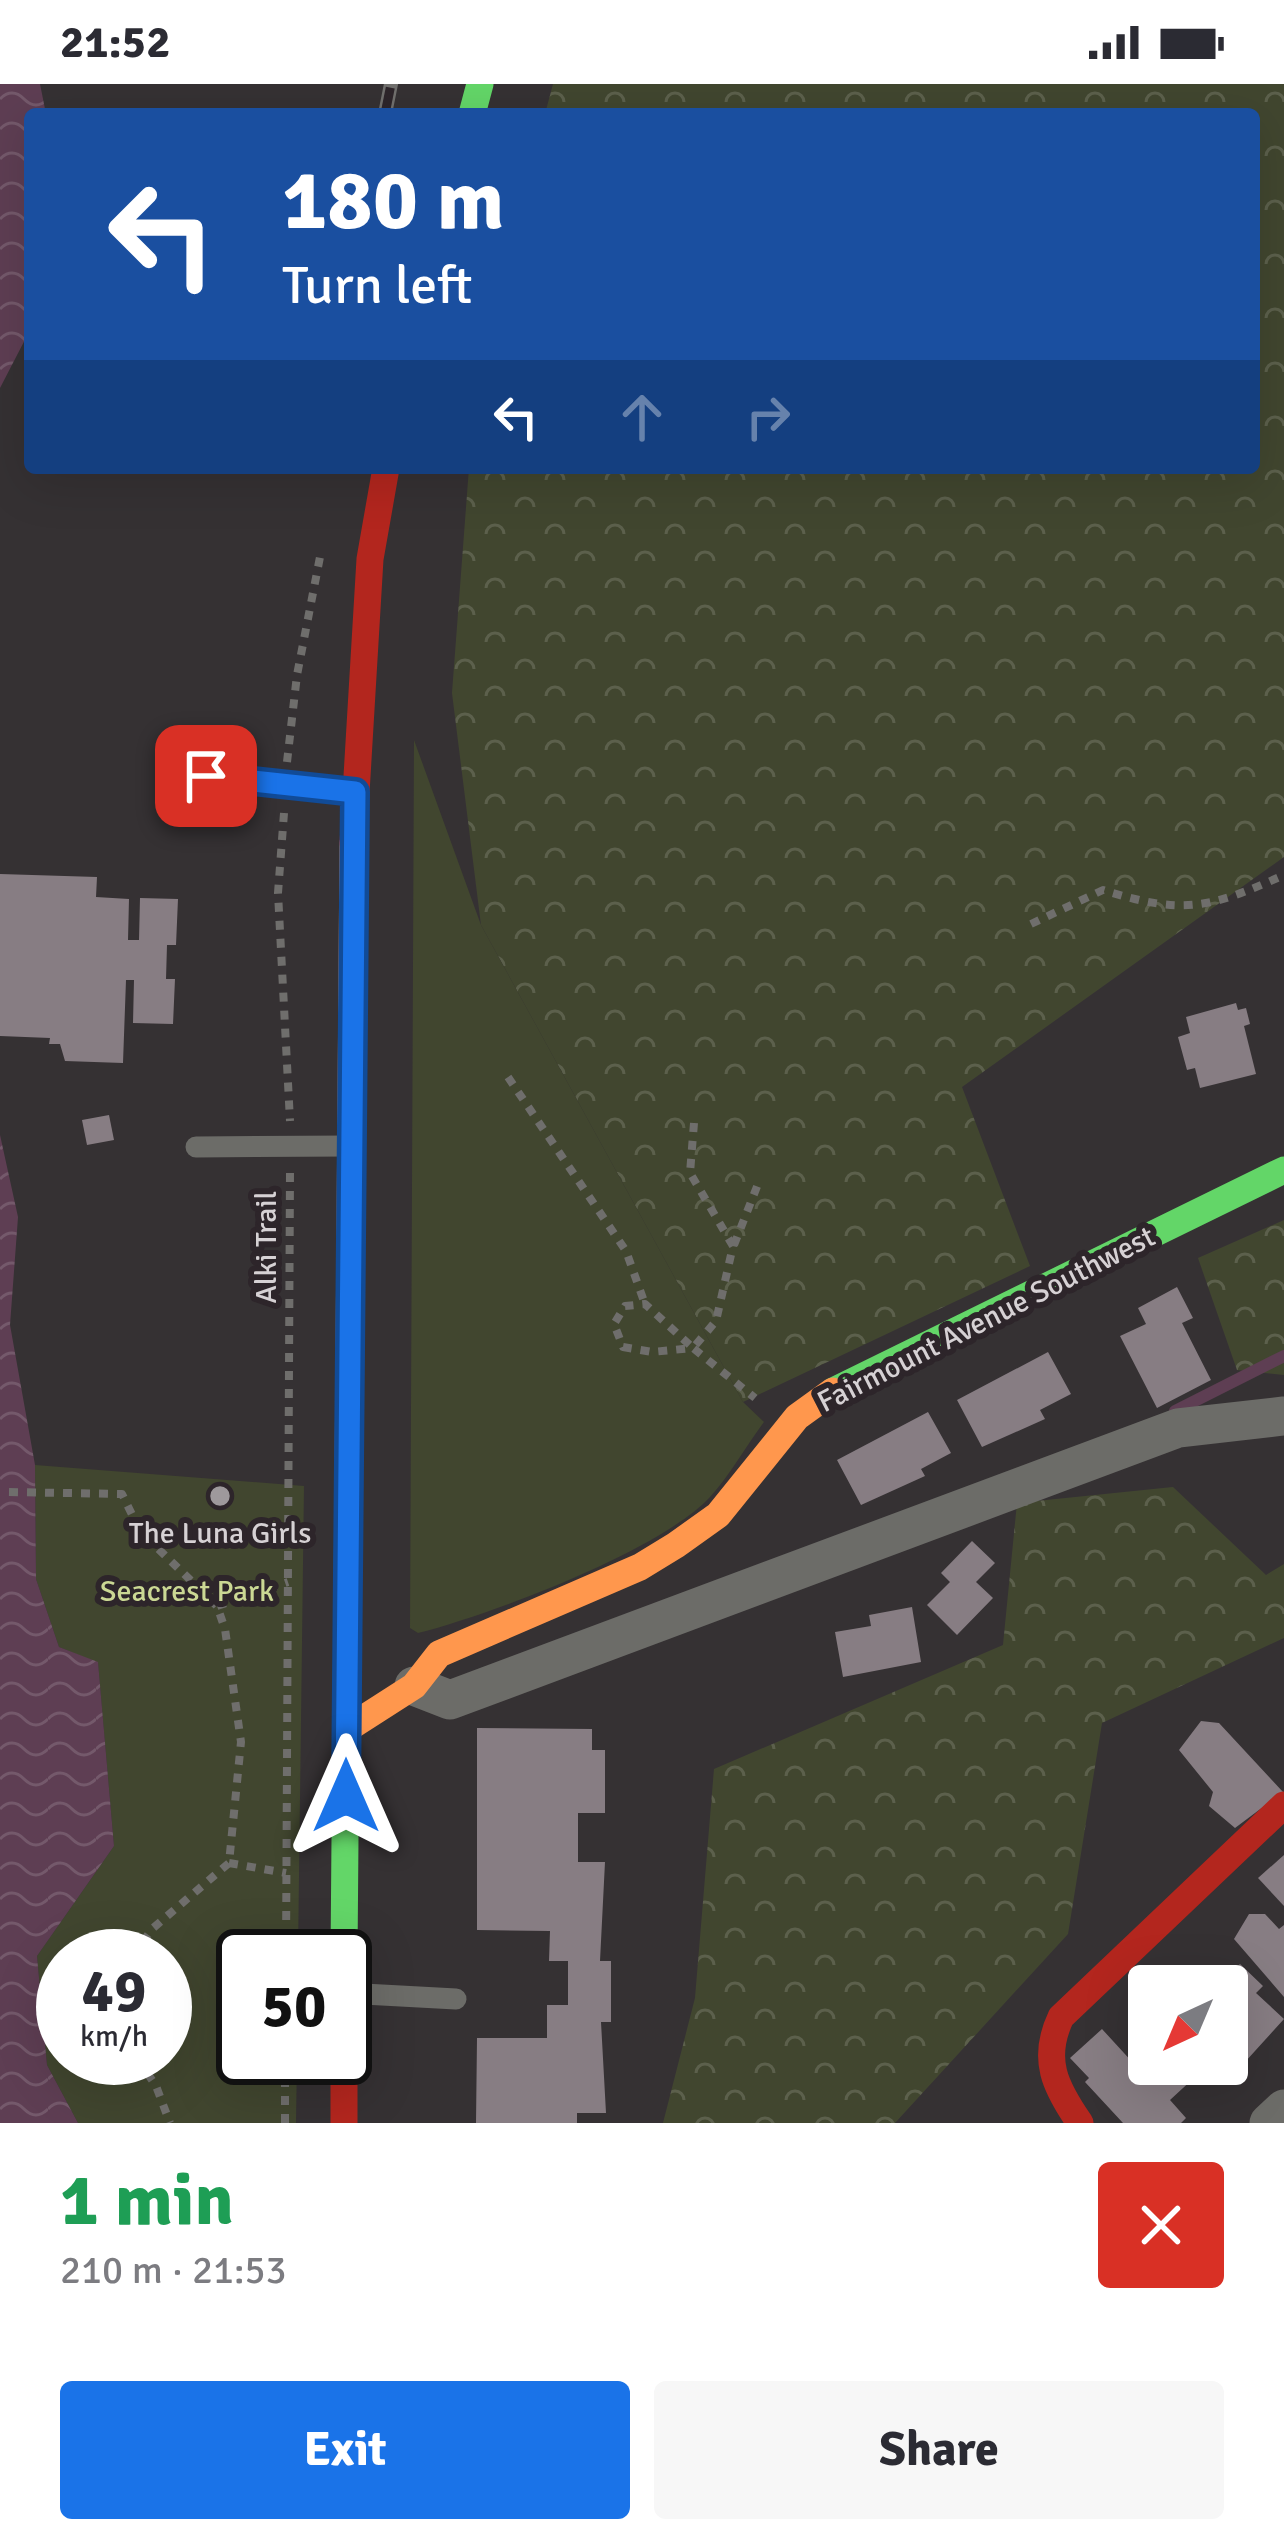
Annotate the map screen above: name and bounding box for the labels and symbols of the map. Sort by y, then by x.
pin [155,725,257,827]
street label: Alki Trail [248,1191,285,1303]
street label: Fairmount Avenue Southwest [811,1218,1161,1421]
marker: The Luna Girls [207,1483,233,1509]
place label: The Luna Girls [129,1515,311,1552]
park label: Seacrest Park [100,1573,274,1610]
position arrow [283,1733,409,1859]
speed limit sign: 50 [216,1929,372,2085]
north arrow [1128,1965,1248,2085]

